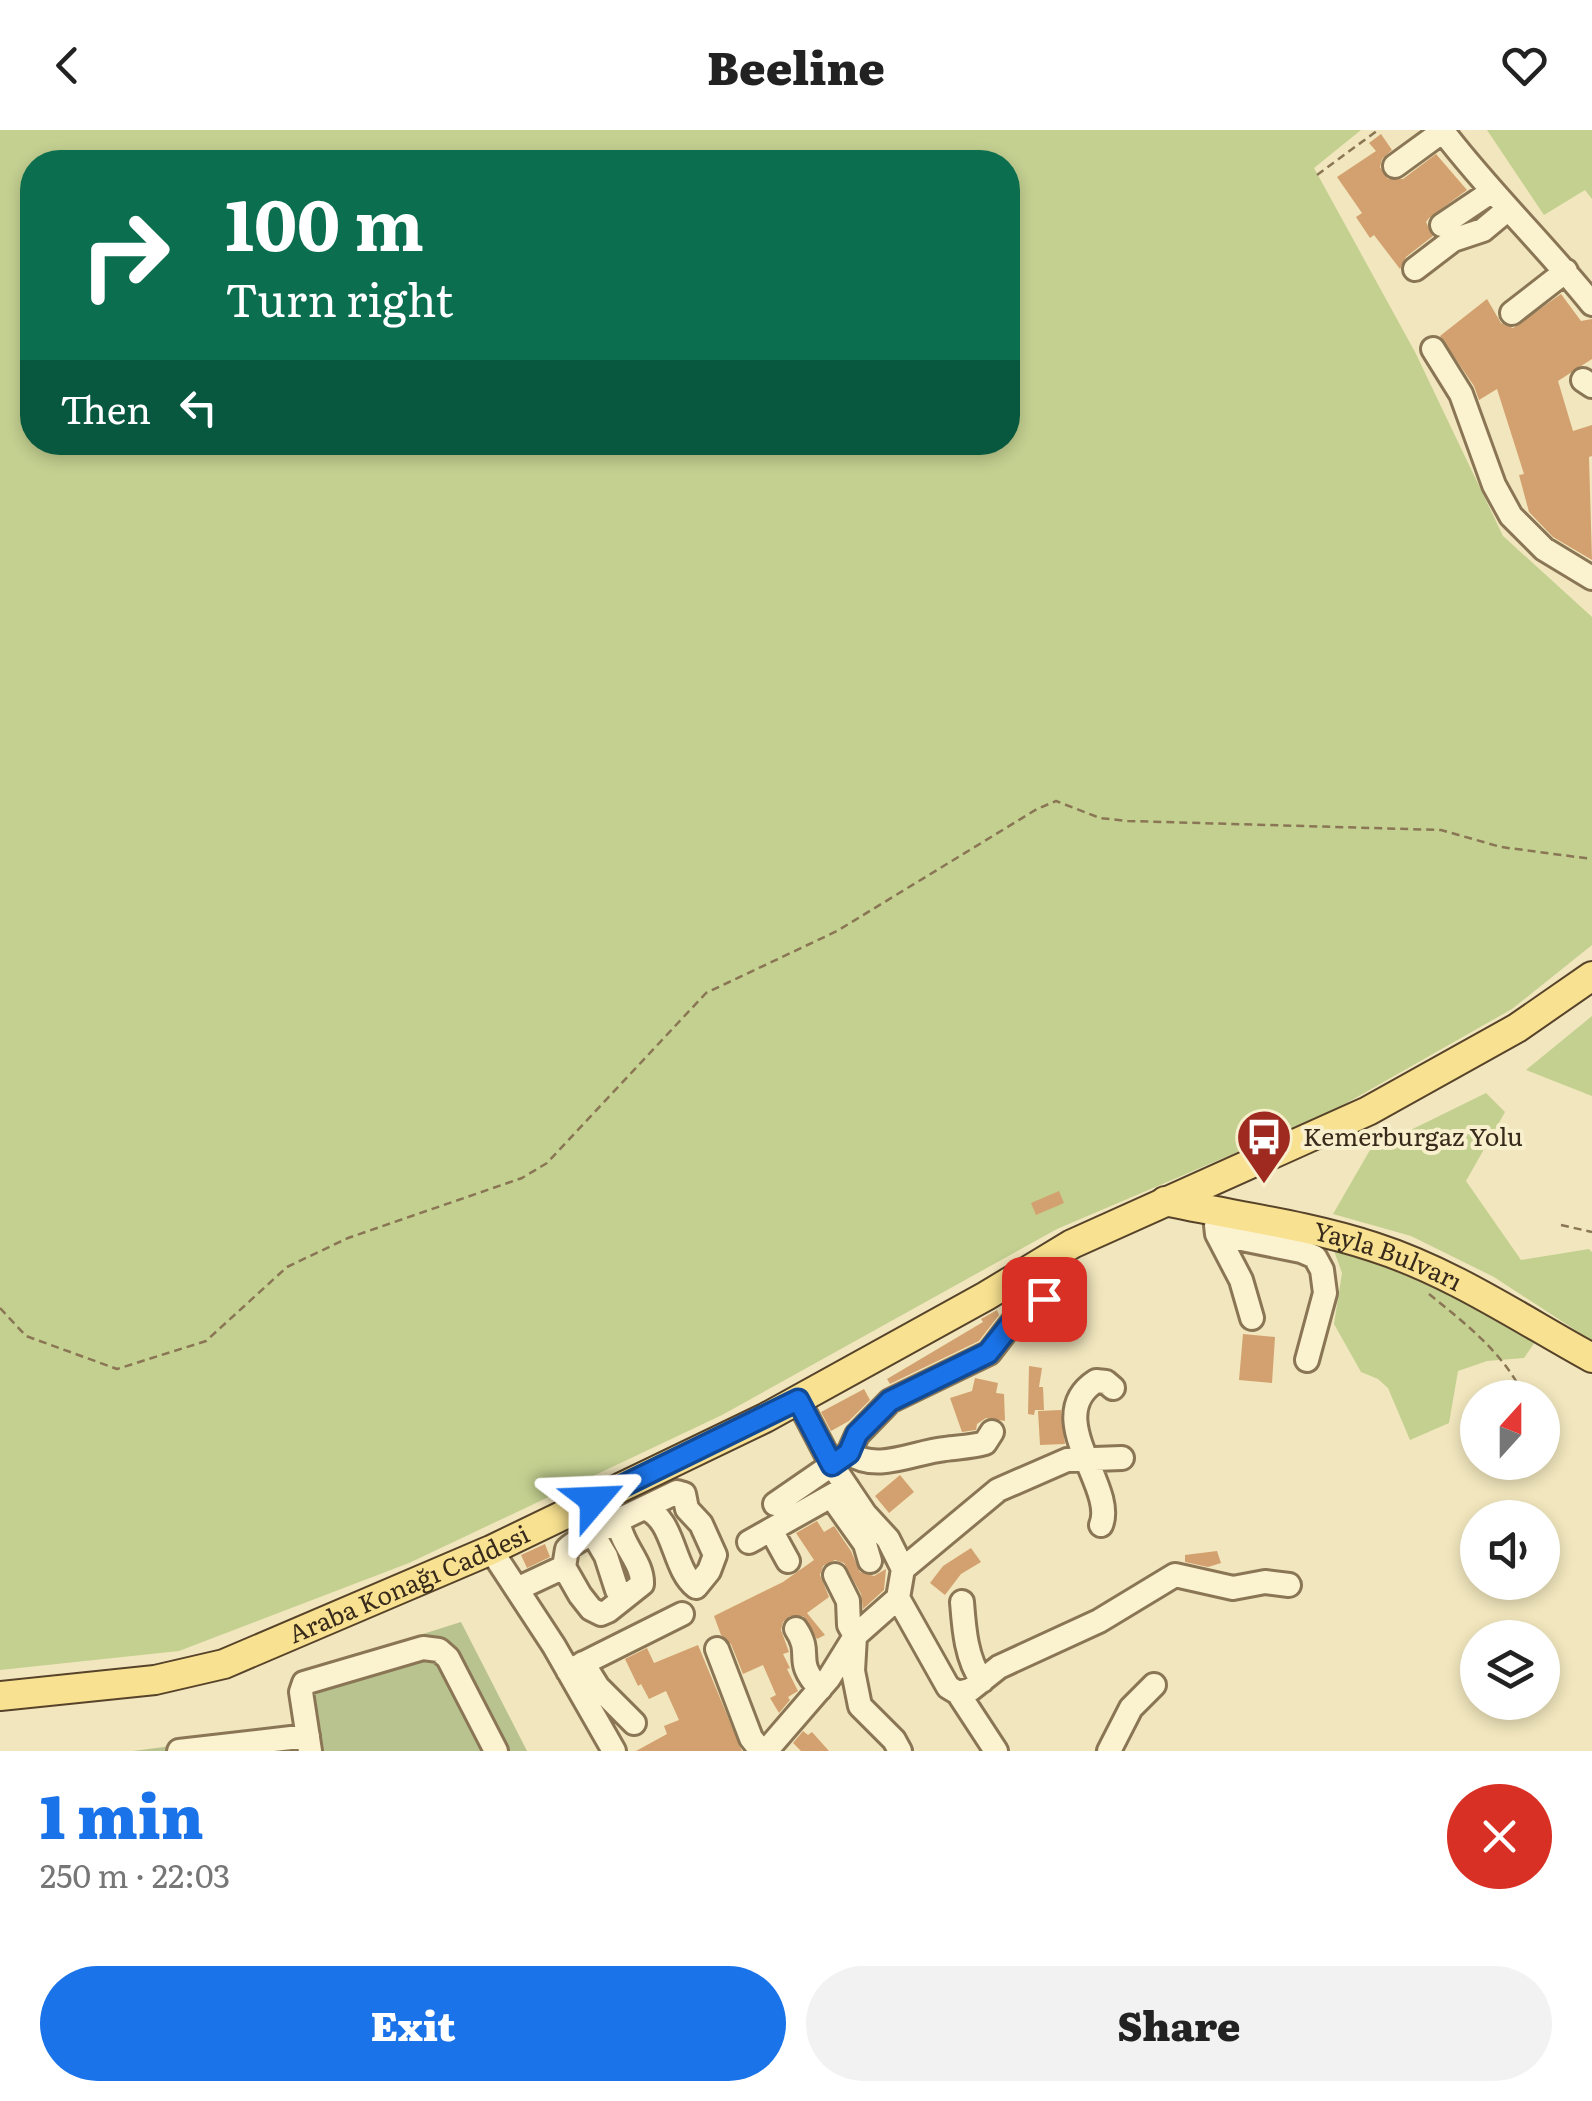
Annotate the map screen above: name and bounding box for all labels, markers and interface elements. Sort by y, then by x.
text: Beeline [707,32,885,99]
icon: back [40,38,95,93]
icon: heart [1497,38,1552,93]
text: 100 m [225,169,424,273]
icon: right [60,190,190,320]
text: Turn right [225,264,453,331]
text: Then [60,379,151,436]
icon: left [171,380,226,435]
bus stop icon: Kemerburgaz Yolu [1234,1107,1294,1186]
place label: Kemerburgaz Yolu [1303,1117,1523,1154]
street label: Yayla Bulvarı [1310,1211,1469,1299]
pin [1002,1257,1087,1342]
icon: arrive [1017,1272,1072,1327]
north arrow [1460,1380,1560,1480]
map controls [1460,1380,1560,1720]
position arrow [542,1448,646,1552]
button: sound [1460,1500,1560,1600]
street label: Araba Konağı Caddesi [282,1514,535,1651]
button: layers [1460,1620,1560,1720]
text: 1 min [40,1768,204,1857]
button: close [1447,1784,1552,1889]
text: 250 m · 22:03 [40,1850,230,1898]
button: Exit [40,1966,786,2081]
button: Share [806,1966,1552,2081]

